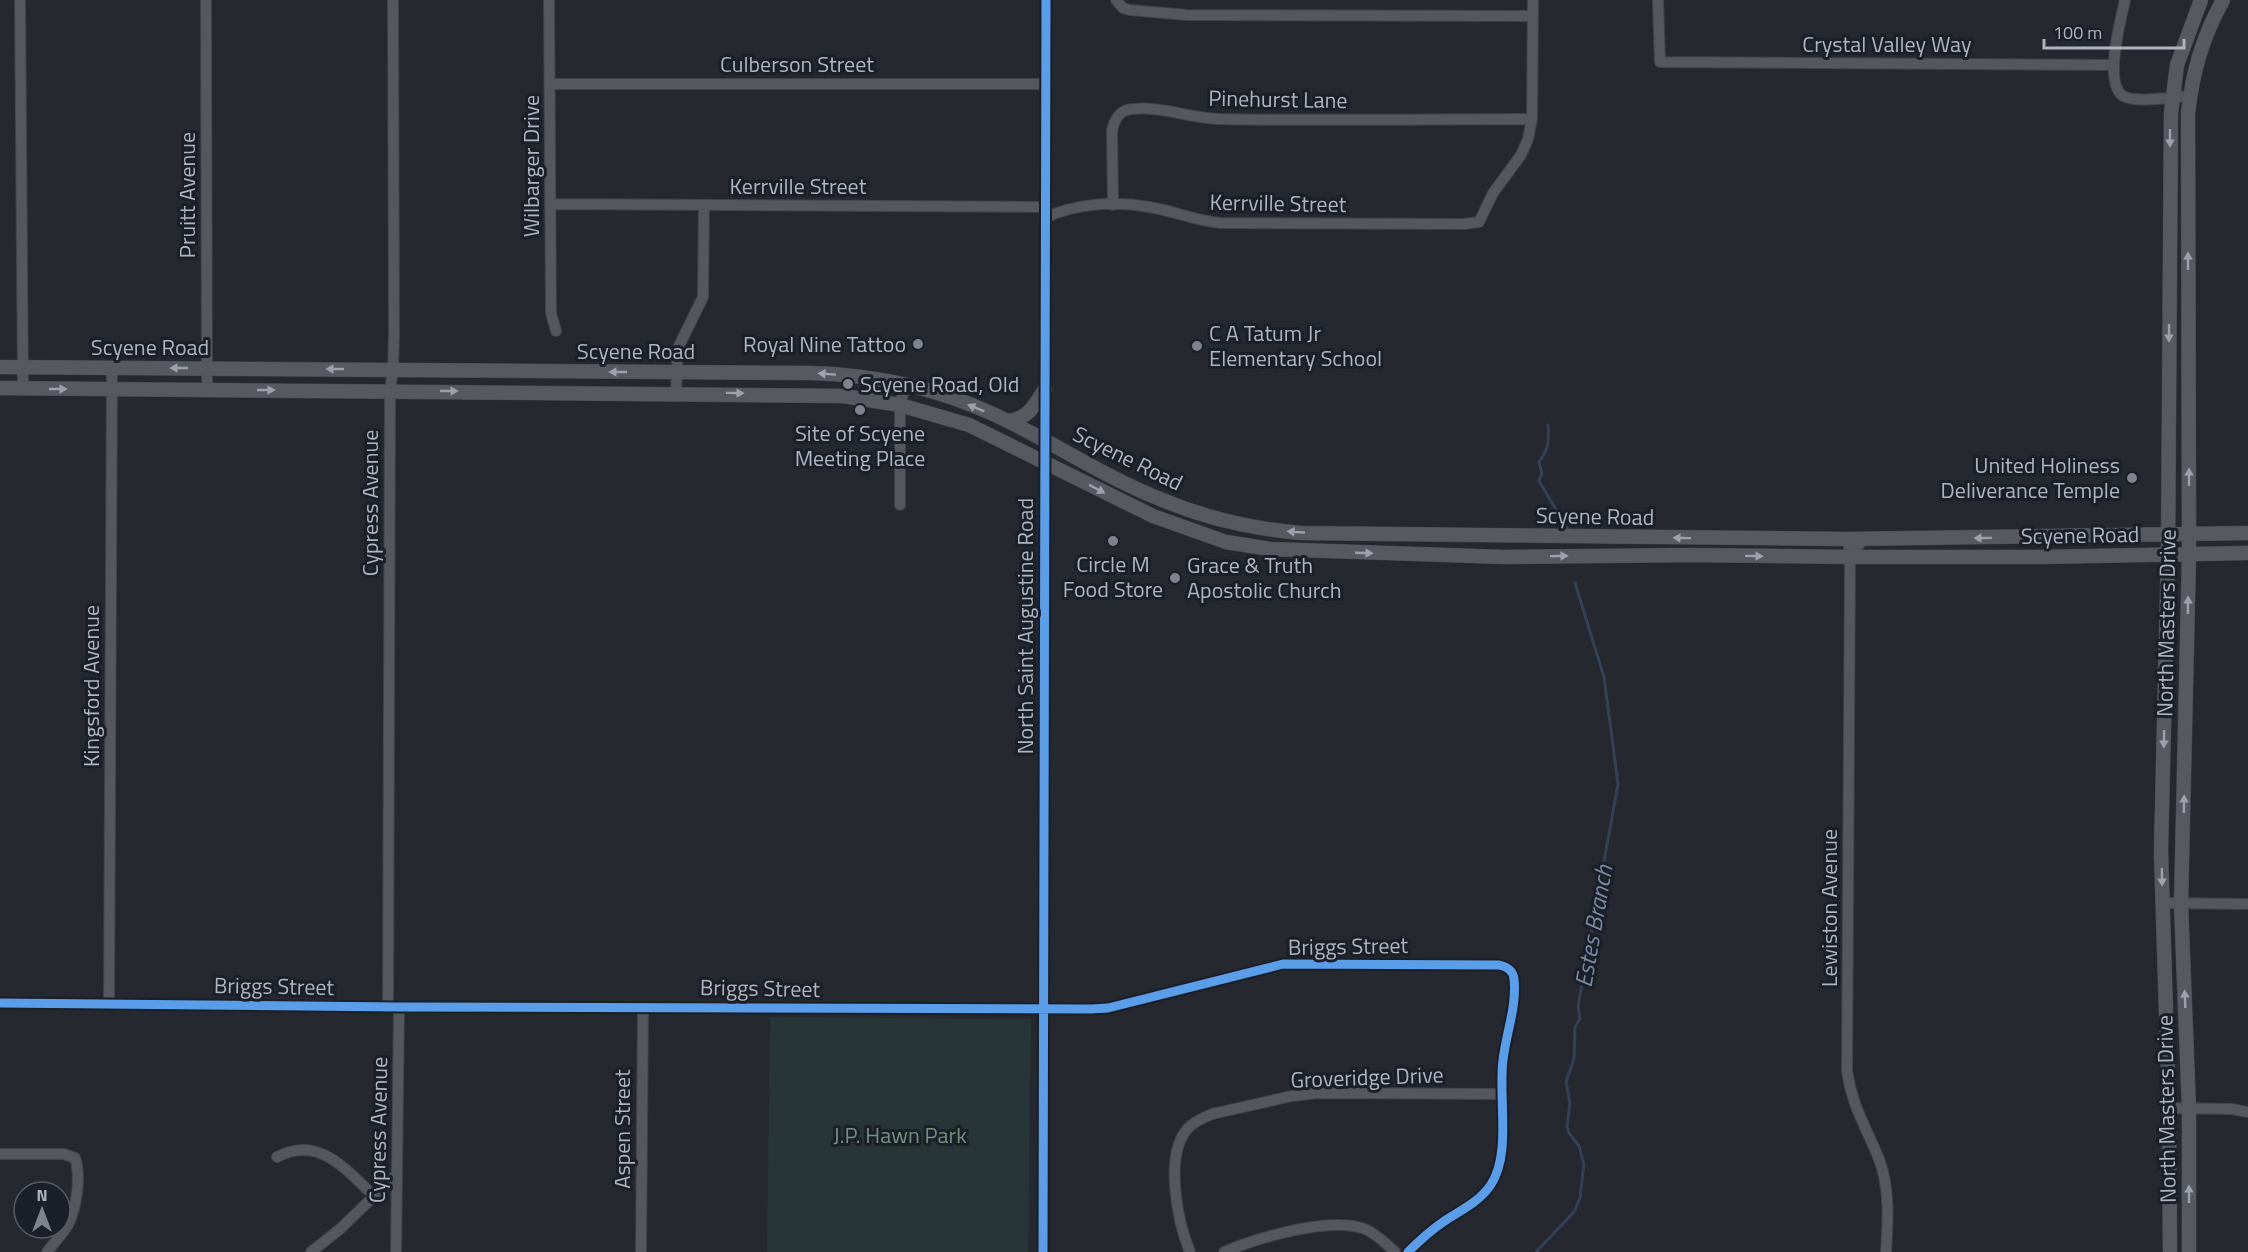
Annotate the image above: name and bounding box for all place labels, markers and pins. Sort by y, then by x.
place label: C A Tatum Jr Elementary School [1209,316,1382,375]
place label: Royal Nine Tattoo [743,327,906,361]
marker: Royal Nine Tattoo [911,337,925,351]
marker: C A Tatum Jr Elementary School [1190,339,1204,353]
place label: Scyene Road, Old [860,367,1019,401]
marker: Scyene Road, Old [841,377,855,391]
marker: Site of Scyene Meeting Place [853,403,867,417]
place label: Site of Scyene Meeting Place [795,416,925,475]
place label: United Holiness Deliverance Temple [1941,448,2120,507]
marker: United Holiness Deliverance Temple [2125,471,2139,485]
marker: Circle M Food Store [1106,534,1120,548]
place label: Circle M Food Store [1063,547,1163,606]
place label: Grace & Truth Apostolic Church [1187,548,1342,607]
marker: Grace & Truth Apostolic Church [1168,571,1182,585]

